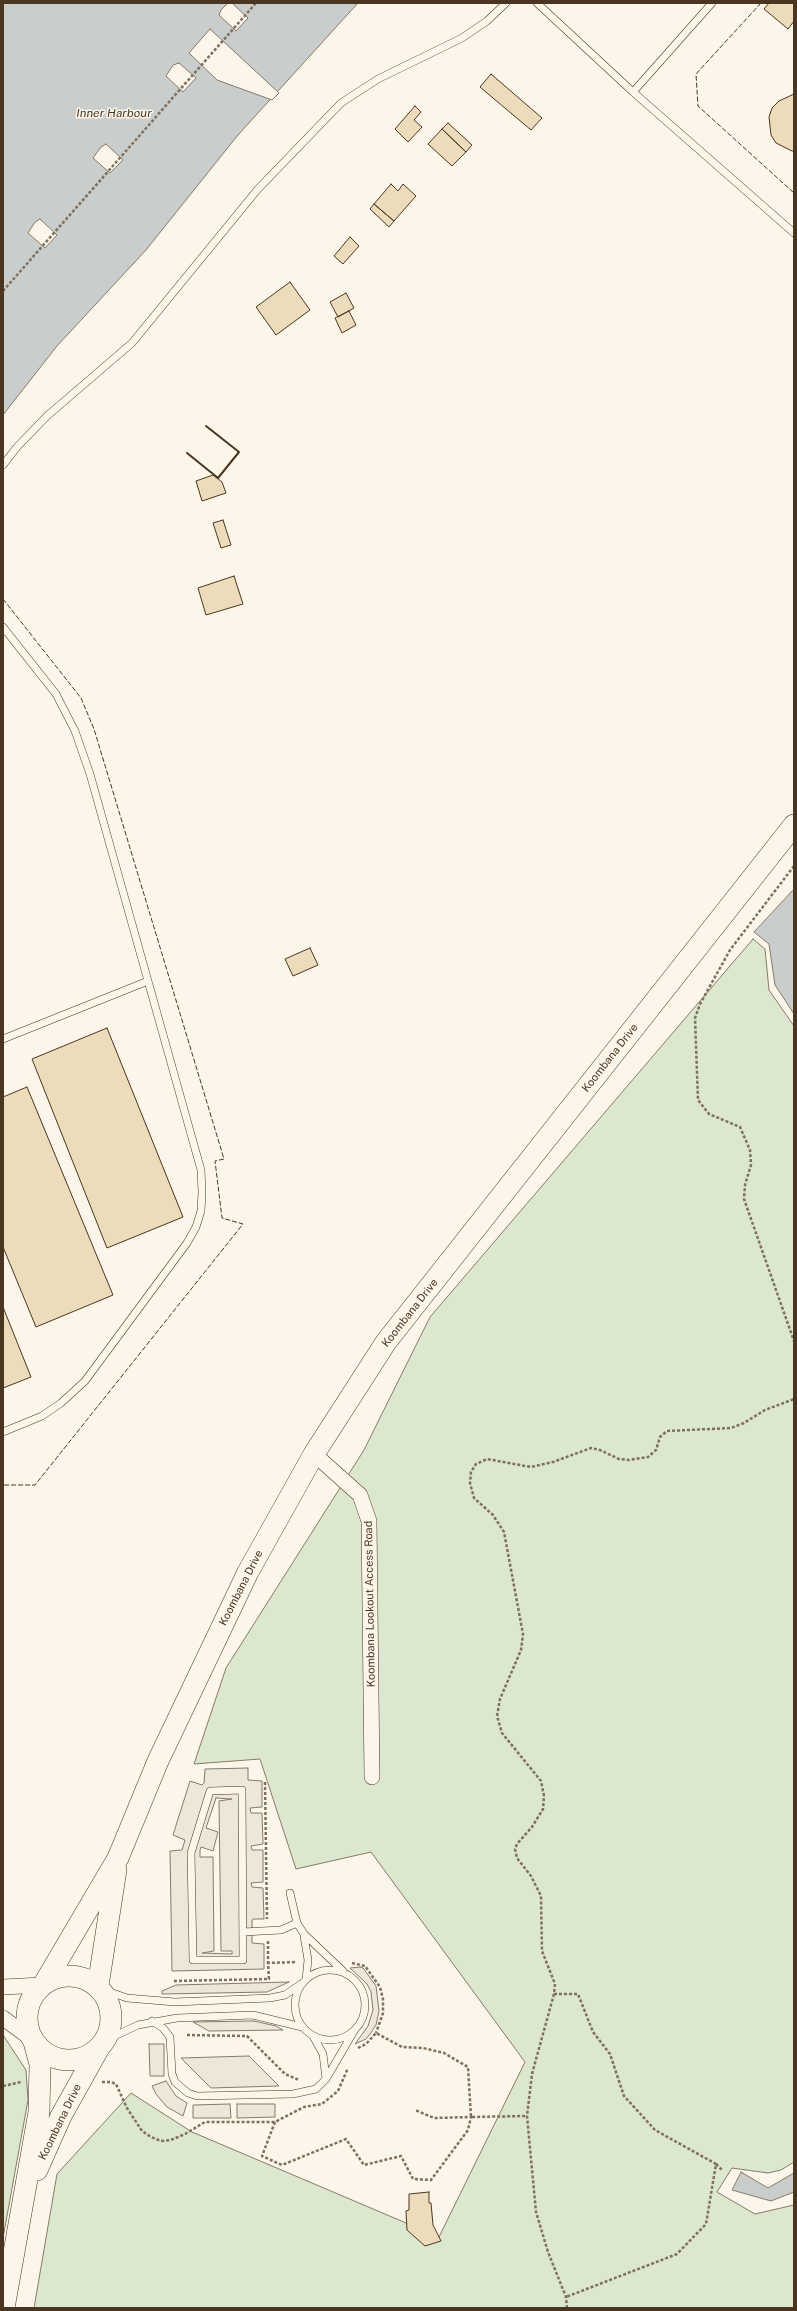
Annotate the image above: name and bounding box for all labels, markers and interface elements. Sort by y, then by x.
water label: Inner Harbour [76,106,152,120]
street label: Koombana Drive [579,1021,641,1095]
street label: Koombana Drive [379,1276,441,1350]
street label: Koombana Lookout Access Road [362,1521,378,1687]
street label: Koombana Drive [216,1548,266,1628]
street label: Koombana Drive [36,2082,84,2162]

